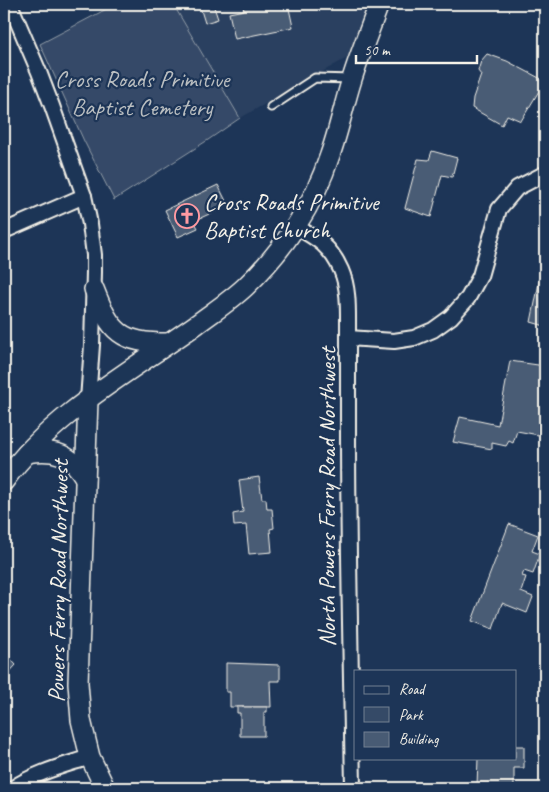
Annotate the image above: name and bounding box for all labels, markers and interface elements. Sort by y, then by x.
scale bar [356,32,478,64]
text: 50 m [364,41,391,60]
park label: Cross Roads Primitive Baptist Cemetery [55,64,232,122]
place label: Cross Roads Primitive Baptist Church [204,187,381,245]
church icon: Cross Roads Primitive Baptist Church [174,203,200,229]
street label: North Powers Ferry Road Northwest [312,345,342,647]
street label: Powers Ferry Road Northwest [41,457,75,703]
legend [354,670,516,760]
text: Road [399,680,426,699]
text: Park [399,706,424,725]
text: Building [399,730,439,749]

